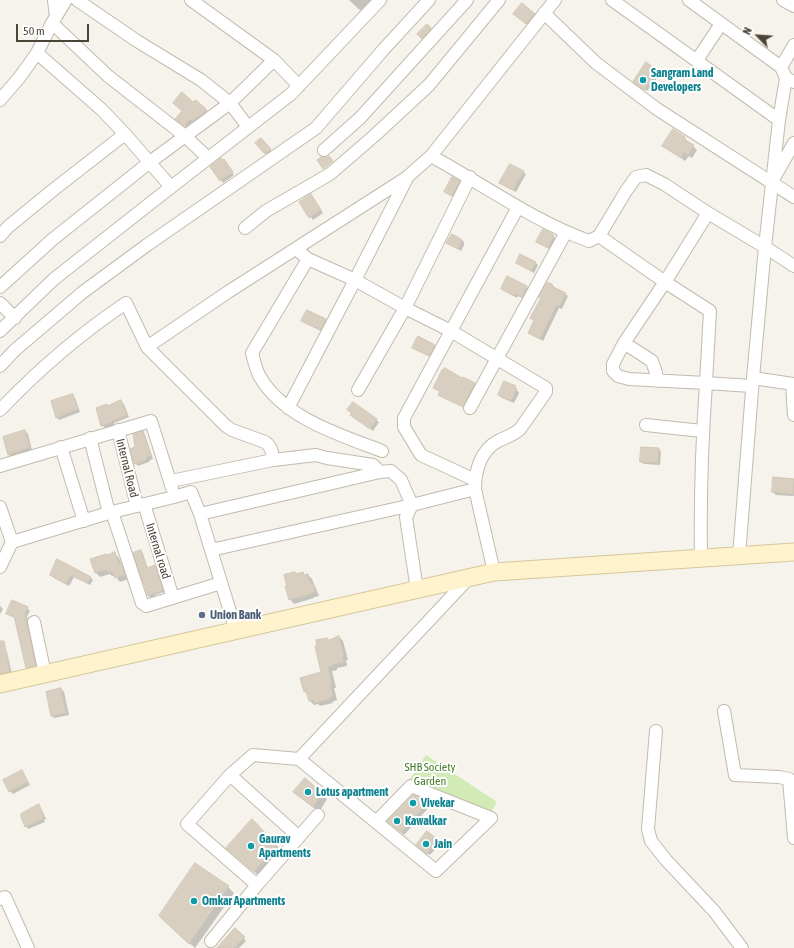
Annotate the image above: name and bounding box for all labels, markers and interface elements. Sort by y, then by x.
scale bar [18,16,91,42]
north arrow [738,16,778,56]
text: 50 m [23,24,45,38]
text: N [740,25,754,36]
place label: Sangram Land Developers [651,66,713,94]
marker: Sangram Land Developers [638,75,648,85]
street label: Internal Road [113,437,141,499]
street label: Internal road [143,521,173,581]
place label: Union Bank [210,608,261,622]
marker: Union Bank [197,610,207,620]
park label: SHB Society Garden [404,760,456,788]
place label: Lotus apartment [316,785,389,799]
marker: Lotus apartment [303,787,313,797]
place label: Vivekar [421,796,454,810]
marker: Vivekar [408,798,418,808]
place label: Kawalkar [405,814,446,828]
marker: Kawalkar [392,816,402,826]
place label: Gaurav Apartments [259,832,311,860]
place label: Jain [434,837,452,851]
marker: Jain [421,839,431,849]
marker: Gaurav Apartments [246,841,256,851]
place label: Omkar Apartments [202,894,285,908]
marker: Omkar Apartments [189,896,199,906]

